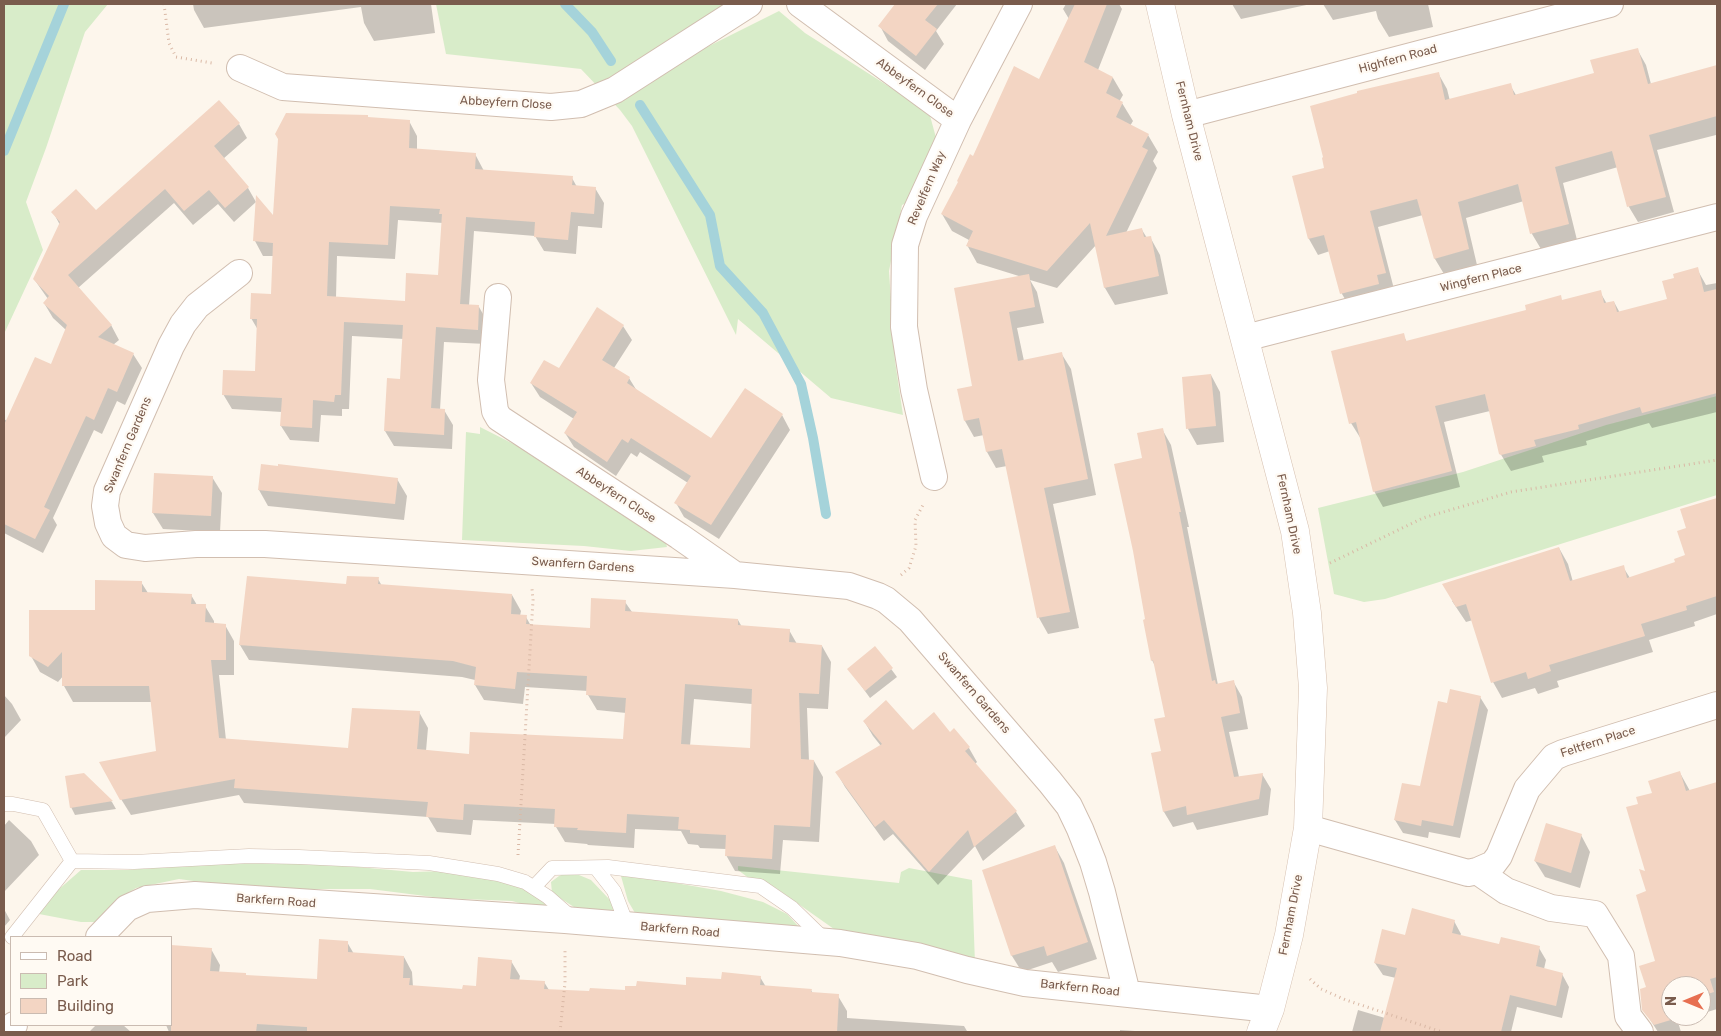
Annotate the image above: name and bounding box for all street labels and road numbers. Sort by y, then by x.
street label: Highfern Road [1357,42,1439,76]
street label: Abbeyfern Close [874,55,956,121]
street label: Fernham Drive [1172,80,1206,162]
street label: Abbeyfern Close [460,93,552,113]
street label: Revelfern Way [905,149,949,227]
street label: Wingfern Place [1439,261,1523,295]
street label: Swanfern Gardens [101,395,155,495]
street label: Abbeyfern Close [573,464,659,526]
street label: Fernham Drive [1273,472,1305,556]
street label: Swanfern Gardens [531,554,635,576]
street label: Swanfern Gardens [935,649,1013,737]
street label: Feltfern Place [1559,723,1637,761]
street label: Fernham Drive [1276,873,1306,957]
street label: Barkfern Road [236,891,316,911]
street label: Barkfern Road [640,919,720,941]
street label: Barkfern Road [1040,977,1120,999]

